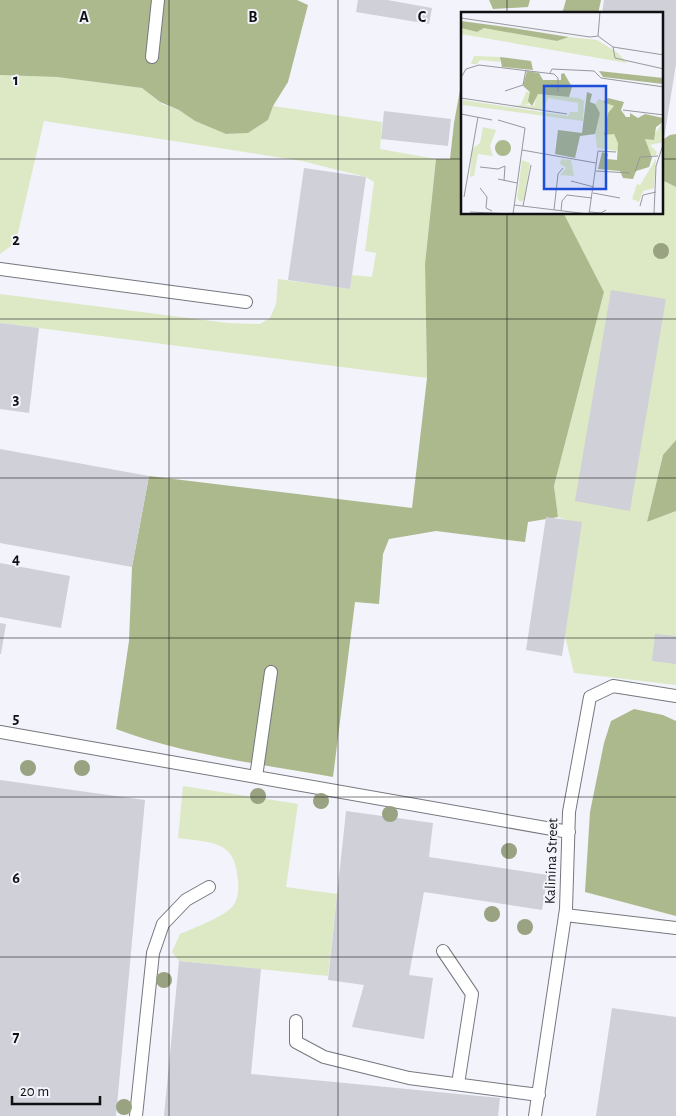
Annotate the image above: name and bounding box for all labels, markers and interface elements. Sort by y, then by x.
text: A [79,9,89,25]
text: B [248,9,258,25]
text: C [418,9,427,25]
inset map [461,12,664,215]
text: 1 [13,72,19,88]
text: 2 [12,232,20,248]
text: 3 [13,391,20,407]
text: 4 [12,551,20,567]
text: 5 [13,710,20,726]
street label: Kalinina Street [543,817,561,904]
text: 6 [12,870,20,886]
text: 7 [13,1029,20,1045]
scale bar [12,1074,100,1106]
text: 20 m [20,1084,49,1099]

